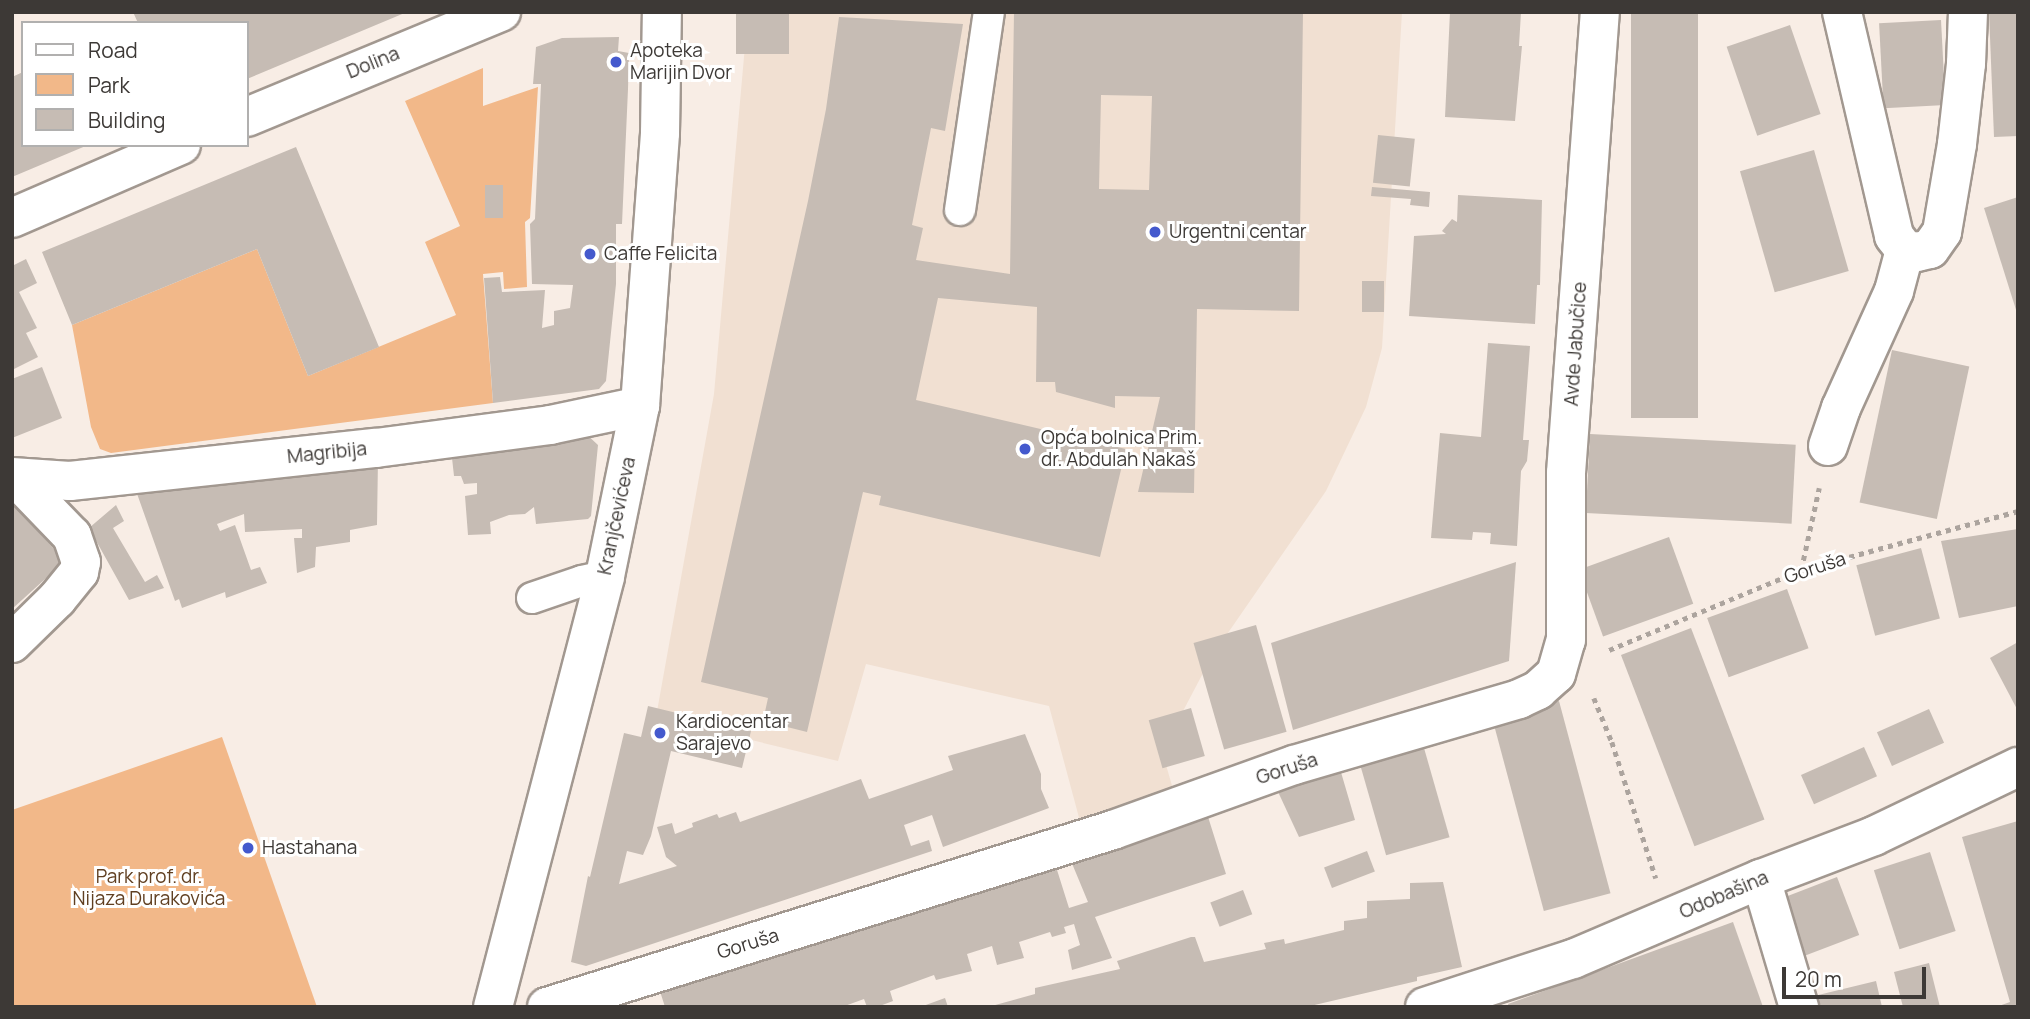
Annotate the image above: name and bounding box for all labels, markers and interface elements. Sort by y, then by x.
legend [21,21,248,147]
text: Road [88,36,138,64]
place label: Apoteka Marijin Dvor [630,40,732,84]
street label: Dolina [343,42,403,84]
marker: Apoteka Marijin Dvor [608,54,624,70]
text: Park [88,71,130,99]
text: Building [88,106,165,134]
place label: Urgentni centar [1169,221,1307,243]
marker: Urgentni centar [1147,224,1163,240]
place label: Caffe Felicita [604,243,717,265]
marker: Caffe Felicita [582,246,598,262]
street label: Avde Jabučice [1560,281,1592,407]
place label: Opća bolnica Prim. dr. Abdulah Nakaš [1041,427,1202,471]
street label: Magribija [286,437,368,469]
marker: Opća bolnica Prim. dr. Abdulah Nakaš [1015,439,1035,459]
street label: Kranjčevićeva [593,455,641,577]
street label: Goruša [1781,547,1849,589]
place label: Kardiocentar Sarajevo [676,711,789,755]
marker: Kardiocentar Sarajevo [650,723,670,743]
street label: Goruša [1253,748,1321,790]
place label: Hastahana [262,837,357,859]
marker: Hastahana [240,840,256,856]
park label: Park prof. dr. Nijaza Durakovića [73,866,225,910]
street label: Odobašina [1676,866,1772,924]
street label: Goruša [714,924,782,964]
scale bar [1785,953,1928,997]
text: 20 m [1795,965,1842,993]

